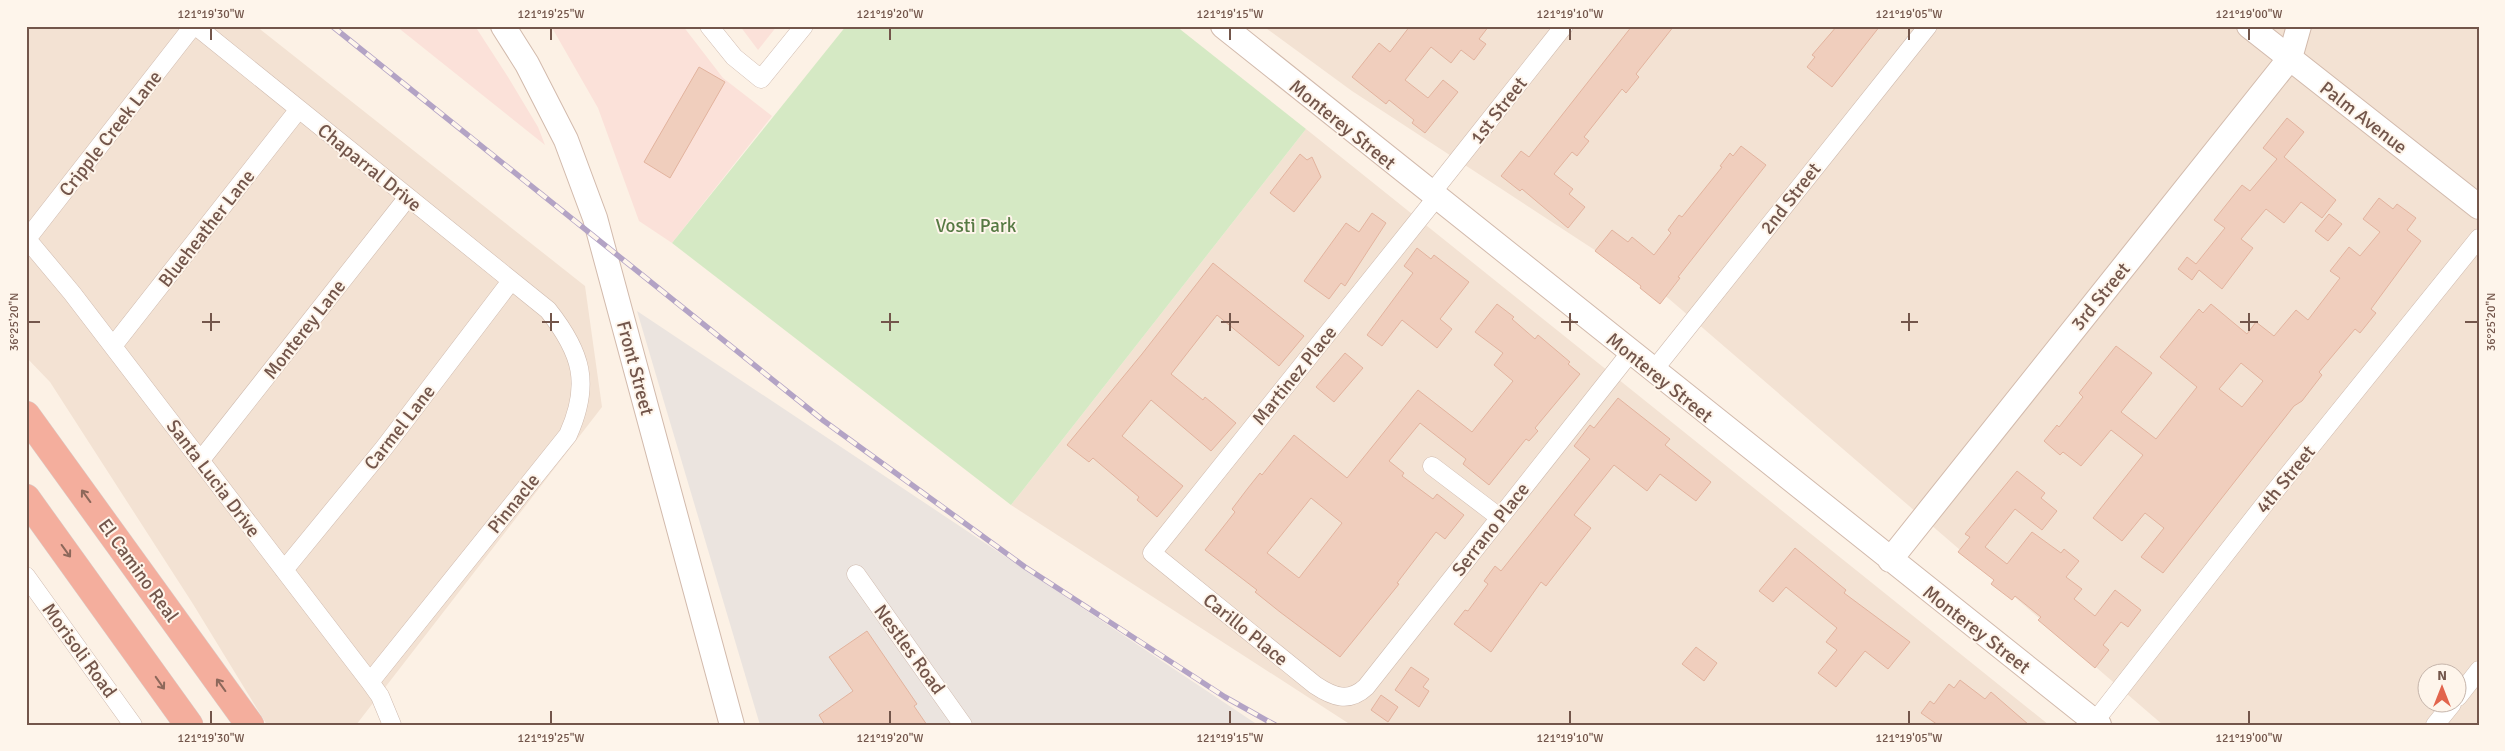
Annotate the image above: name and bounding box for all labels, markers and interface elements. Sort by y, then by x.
text: 121°19'30"W [177,7,245,22]
text: 121°19'25"W [517,7,585,22]
text: 121°19'20"W [856,7,924,22]
text: 121°19'15"W [1196,7,1264,22]
text: 121°19'10"W [1536,7,1604,22]
text: 121°19'05"W [1875,7,1943,22]
text: 121°19'00"W [2215,7,2283,22]
street label: Cripple Creek Lane [54,66,167,201]
street label: 1st Street [1465,72,1533,149]
street label: Monterey Street [1284,75,1401,175]
street label: Palm Avenue [2315,76,2412,159]
street label: Chaparral Drive [313,119,426,217]
street label: 2nd Street [1755,158,1826,239]
street label: Blueheather Lane [153,165,260,292]
park label: Vosti Park [936,214,1017,238]
street label: 3rd Street [2066,257,2136,336]
street label: Monterey Lane [258,275,351,384]
text: 36°25'20"N [7,293,22,351]
text: 36°25'20"N [2484,293,2499,351]
street label: Front Street [611,318,659,418]
street label: Martinez Place [1247,321,1342,430]
street label: Monterey Street [1601,328,1718,428]
street label: Carmel Lane [359,380,441,475]
street label: Santa Lucia Drive [161,415,265,542]
street label: 4th Street [2251,440,2321,519]
street label: Pinnacle [482,469,545,538]
street label: Serrano Place [1447,478,1535,581]
one-way arrow [81,489,91,503]
street label: El Camino Real [93,514,184,627]
one-way arrow [60,544,71,557]
street label: Monterey Street [1918,580,2035,679]
street label: Carillo Place [1198,588,1293,671]
street label: Morisoli Road [37,598,122,703]
street label: Nestles Road [868,600,950,699]
north arrow [2418,664,2468,714]
text: N [2437,667,2447,684]
one-way arrow [155,676,165,690]
one-way arrow [216,678,226,692]
text: 121°19'30"W [177,731,245,746]
text: 121°19'25"W [517,731,585,746]
text: 121°19'20"W [856,731,924,746]
text: 121°19'15"W [1196,731,1264,746]
text: 121°19'10"W [1536,731,1604,746]
text: 121°19'05"W [1875,731,1943,746]
text: 121°19'00"W [2215,731,2283,746]

